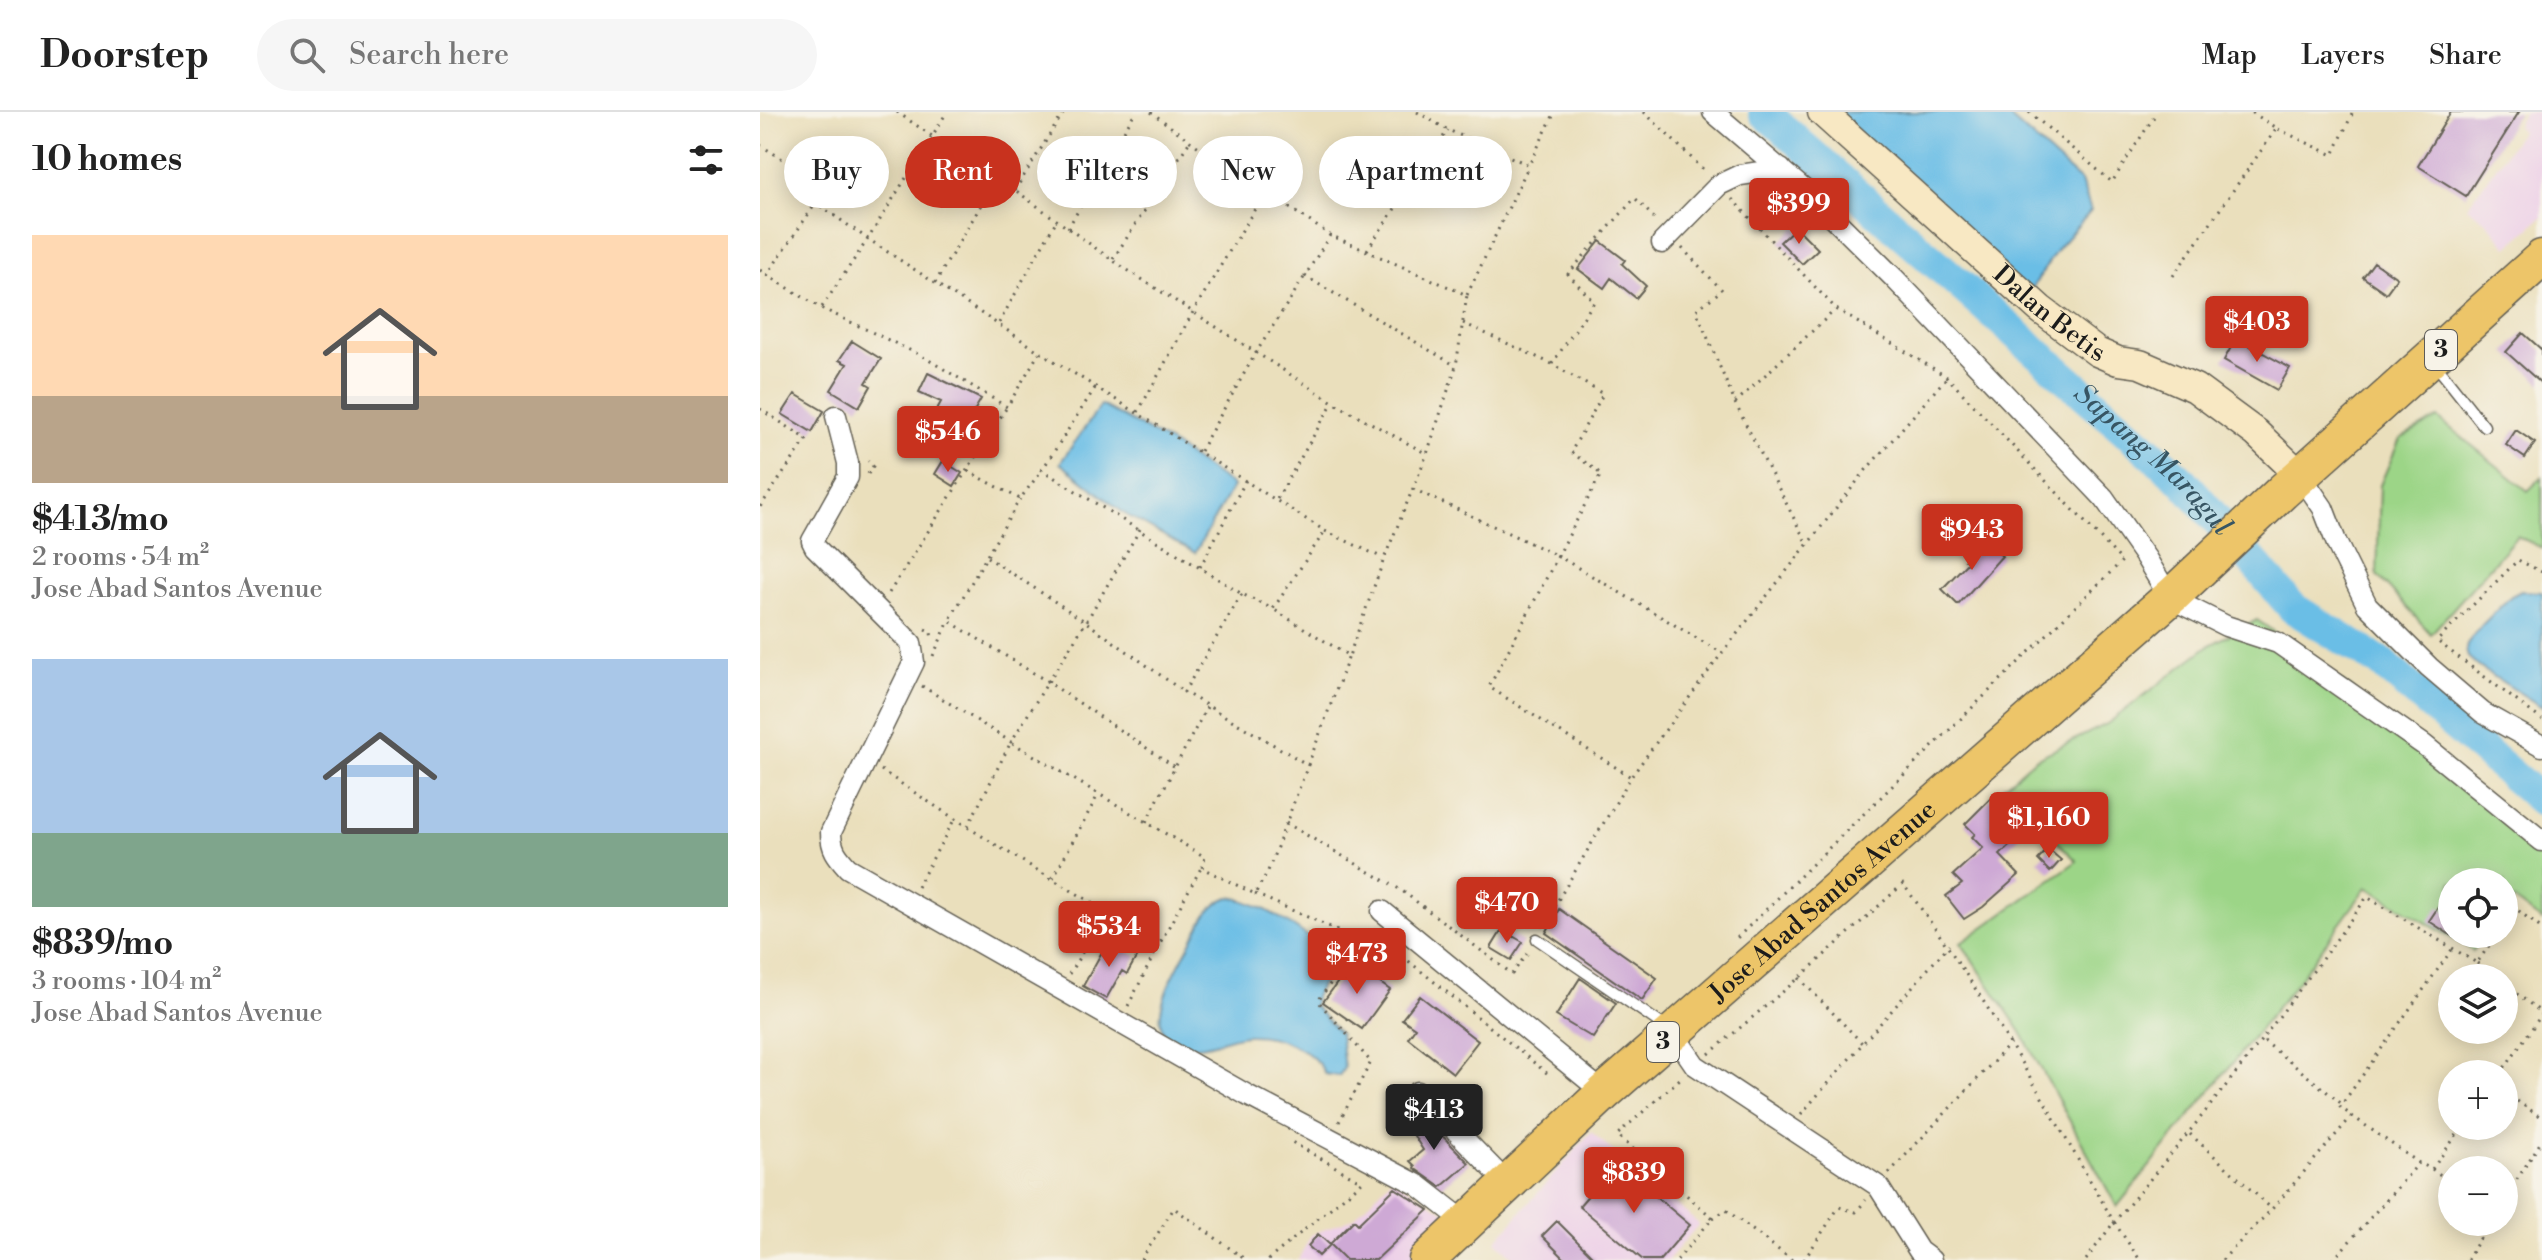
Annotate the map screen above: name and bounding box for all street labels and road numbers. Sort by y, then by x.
street label: Dalan Betis [1986,258,2109,369]
road number: 3 [2425,330,2457,370]
street label: Jose Abad Santos Avenue [1702,794,1943,1010]
road number: 3 [1647,1022,1679,1062]

